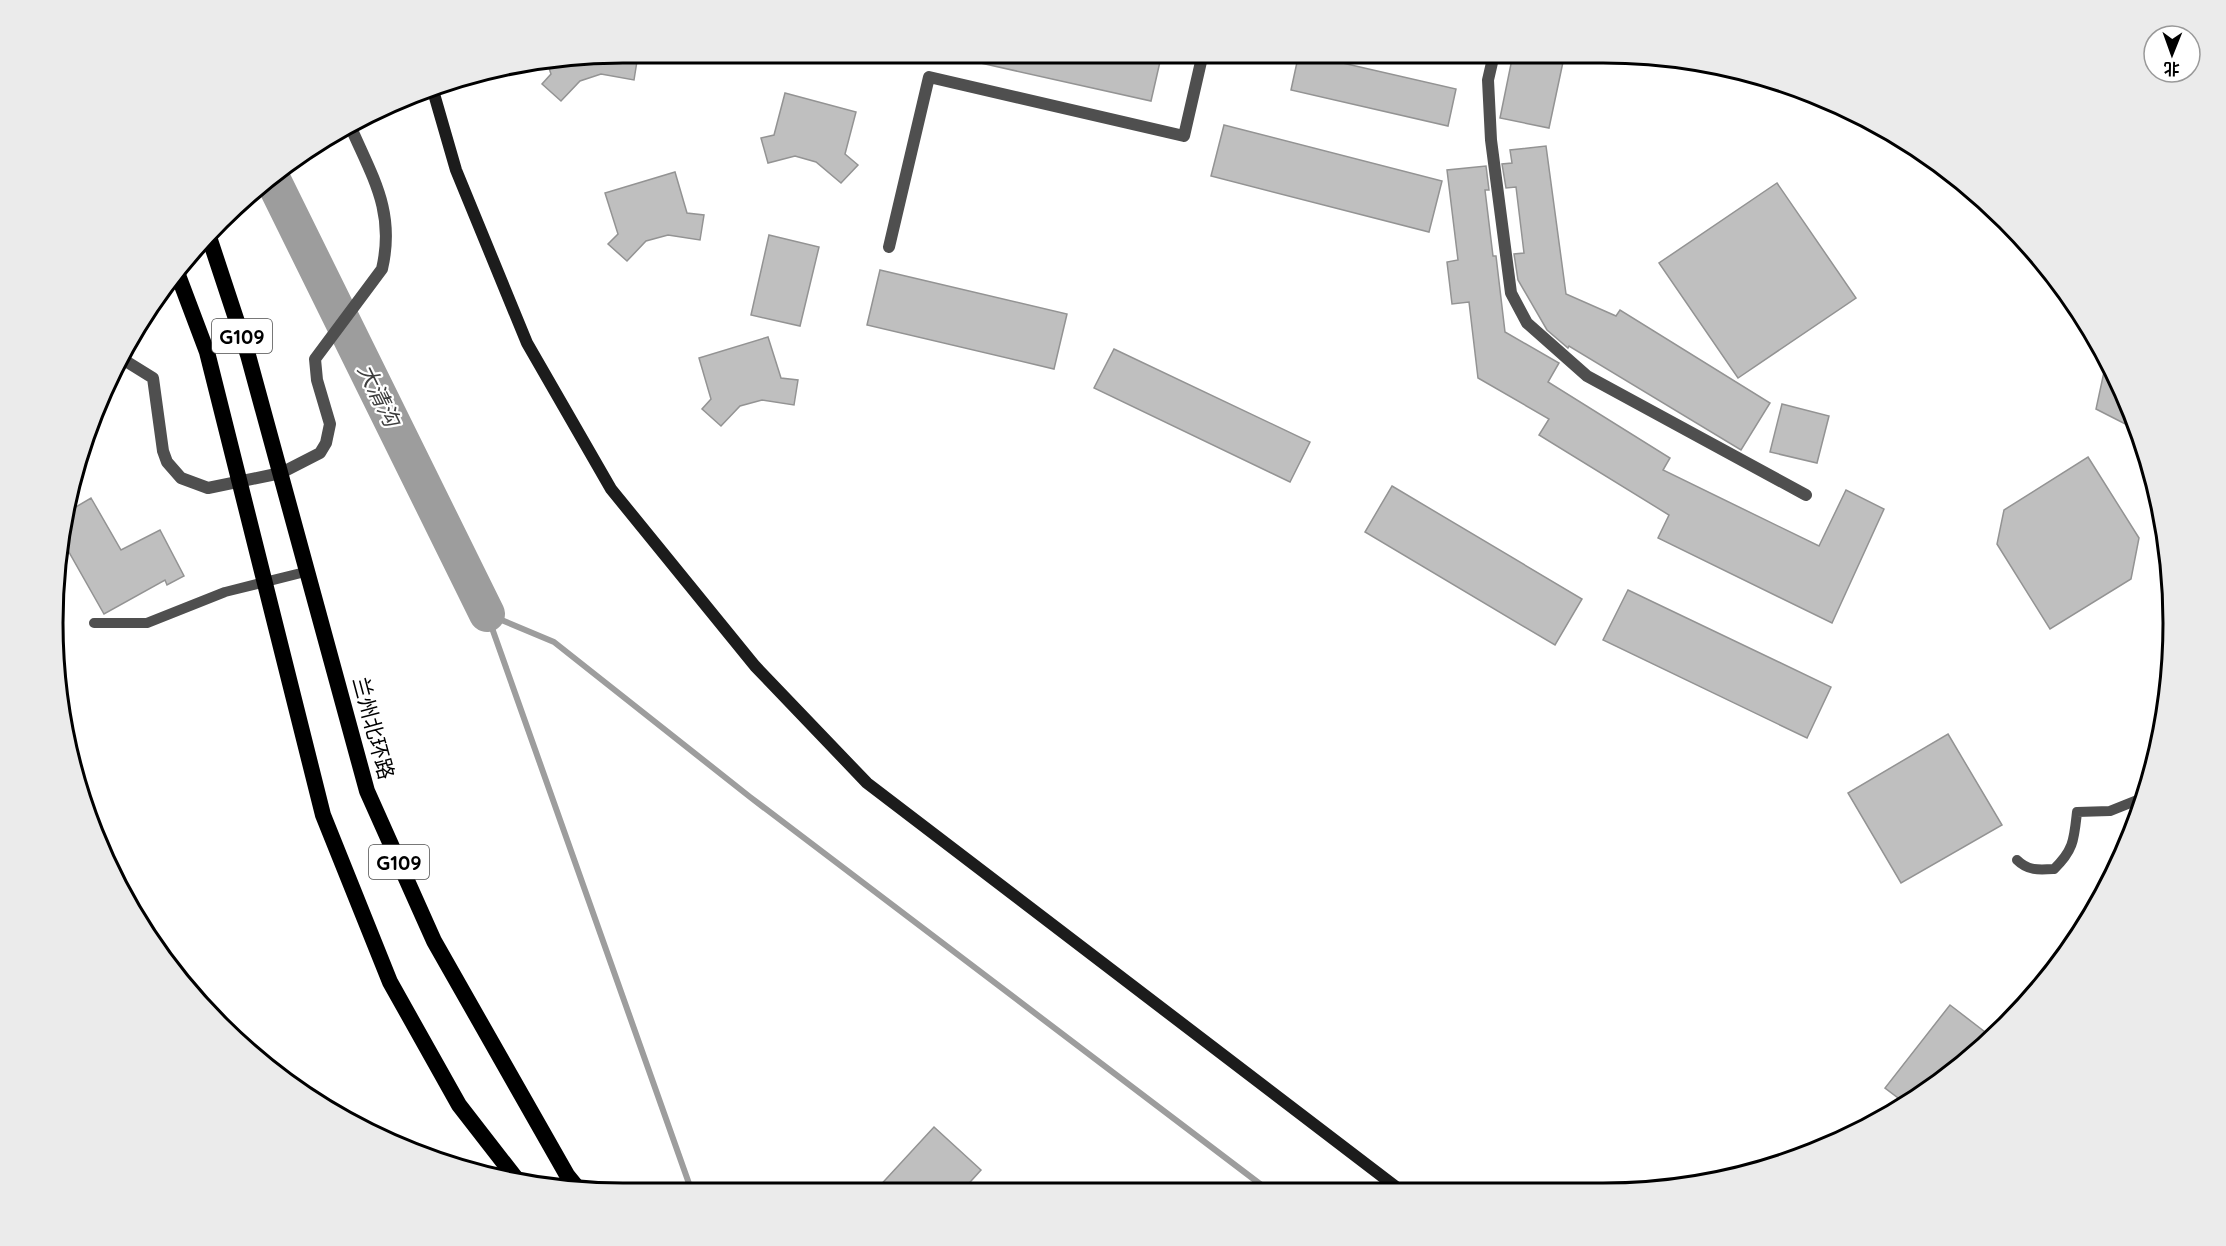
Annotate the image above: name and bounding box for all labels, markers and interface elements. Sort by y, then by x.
north arrow [2142,24,2202,84]
text: 北 [2164,59,2180,79]
road number: G109 [212,319,272,353]
water label: 大清沟 [352,359,407,433]
street label: 兰州北环路 [348,674,400,782]
road number: G109 [369,845,429,879]

